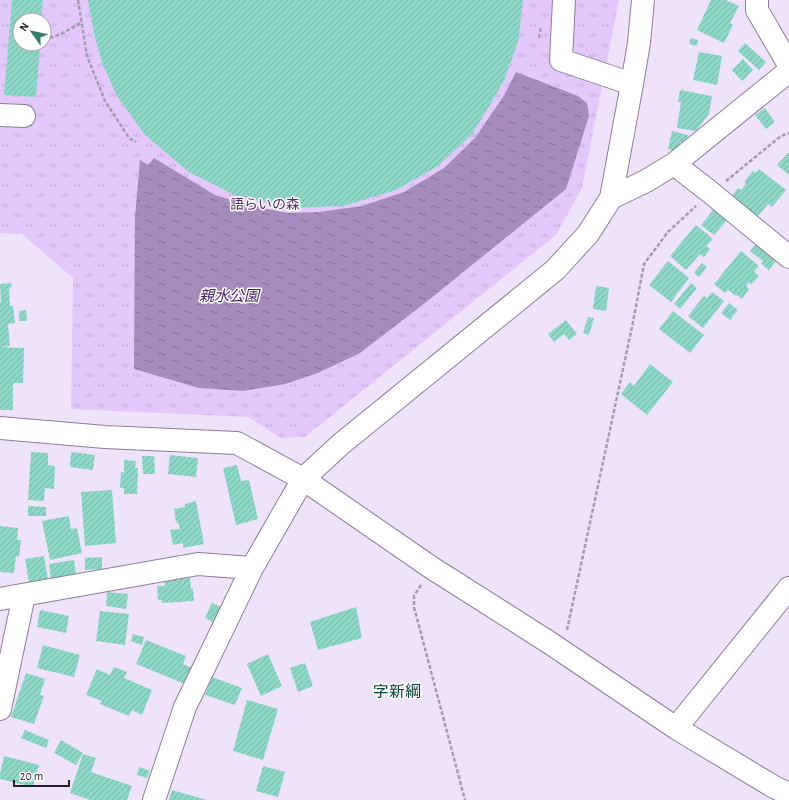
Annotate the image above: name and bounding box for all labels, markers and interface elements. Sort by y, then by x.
north arrow [12,12,52,52]
text: N [17,21,31,33]
park label: 語らいの森 [230,197,300,212]
water label: 親水公園 [199,288,261,304]
district label: 字新綱 [373,683,421,700]
scale bar [14,762,69,788]
text: 20 m [20,770,43,782]

